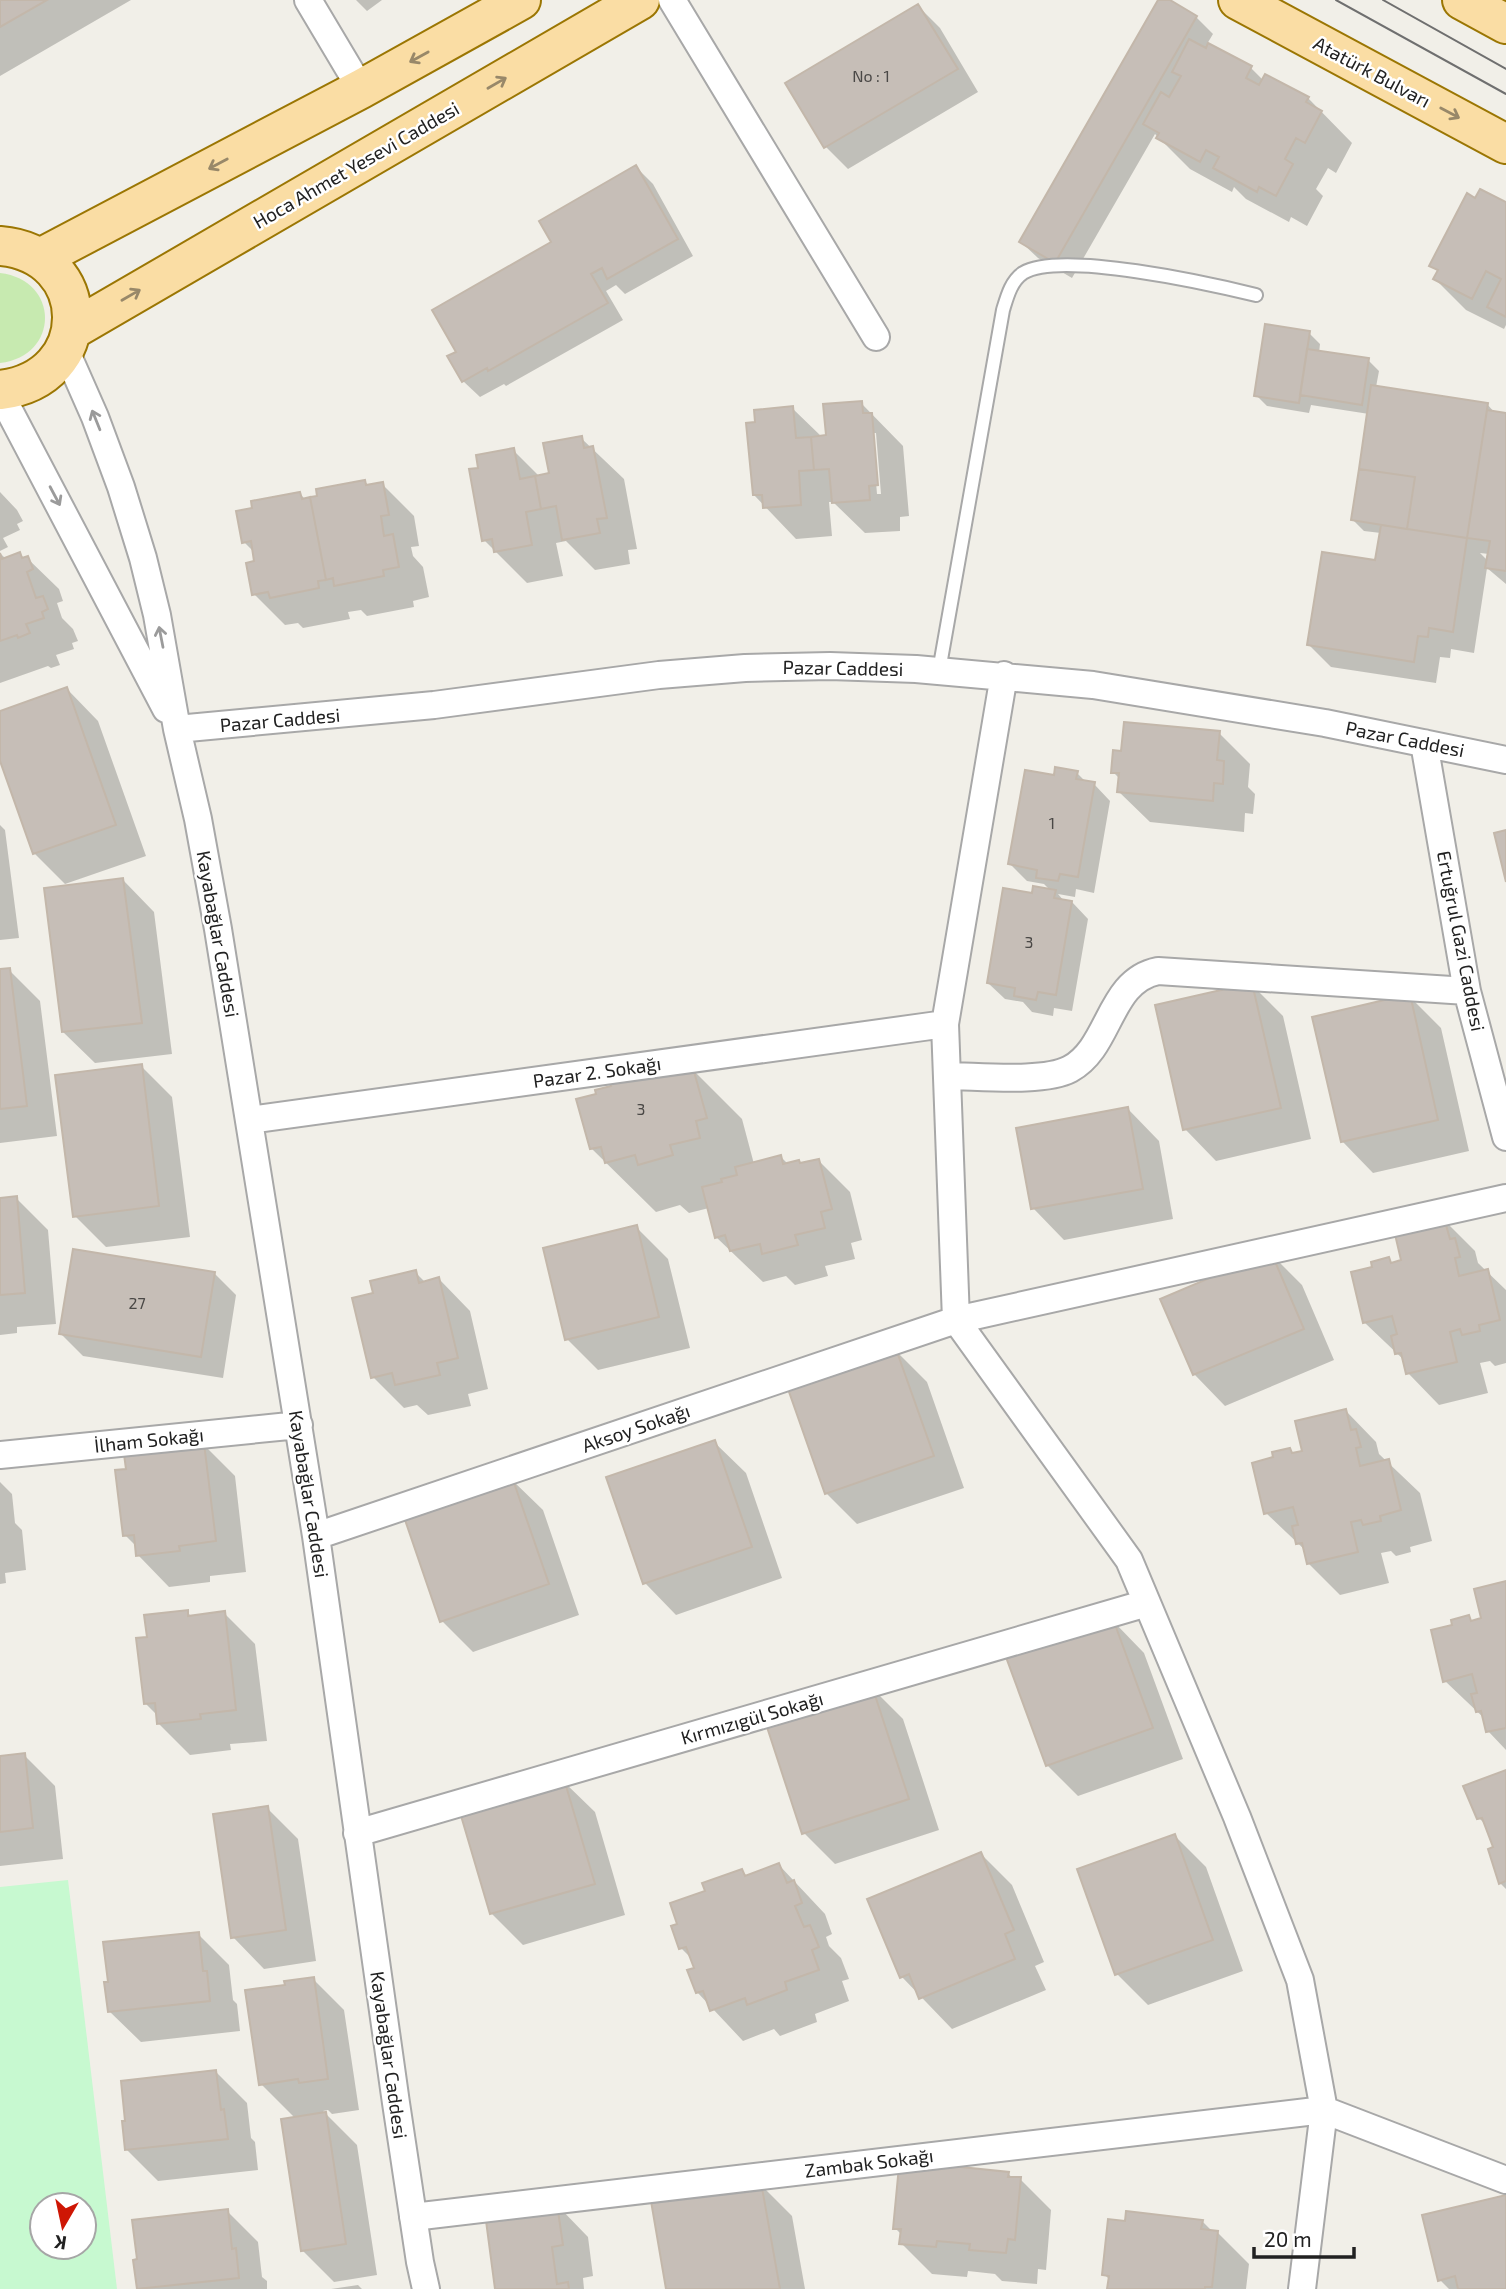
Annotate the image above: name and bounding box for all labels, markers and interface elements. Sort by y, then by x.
street label: Atatürk Bulvarı [1310,31,1435,112]
one-way arrow [409,50,429,64]
house number: No : 1 [852,66,890,85]
one-way arrow [486,76,507,89]
street label: Hoca Ahmet Yesevi Caddesi [249,96,463,233]
one-way arrow [1439,107,1460,120]
one-way arrow [208,158,229,172]
one-way arrow [120,288,140,302]
one-way arrow [88,410,101,431]
one-way arrow [49,485,63,506]
one-way arrow [154,626,168,649]
street label: Pazar Caddesi [782,655,904,680]
street label: Pazar Caddesi [219,703,341,736]
street label: Pazar Caddesi [1344,716,1467,761]
house number: 1 [1049,813,1055,832]
street label: Kayabağlar Caddesi [192,849,244,1019]
street label: Ertuğrul Gazi Caddesi [1433,849,1490,1033]
house number: 3 [1025,932,1033,951]
street label: Pazar 2. Sokağı [531,1051,663,1092]
house number: 3 [637,1099,645,1118]
house number: 27 [128,1293,146,1312]
street label: Aksoy Sokağı [579,1398,693,1457]
street label: Kayabağlar Caddesi [285,1409,334,1579]
street label: İlham Sokağı [93,1422,205,1457]
street label: Kırmızıgül Sokağı [678,1686,826,1749]
street label: Kayabağlar Caddesi [366,1970,413,2140]
street label: Zambak Sokağı [803,2143,935,2182]
north arrow [28,2191,98,2261]
scale bar [1254,2216,1354,2260]
text: 20 m [1264,2226,1312,2251]
text: K [53,2231,68,2256]

